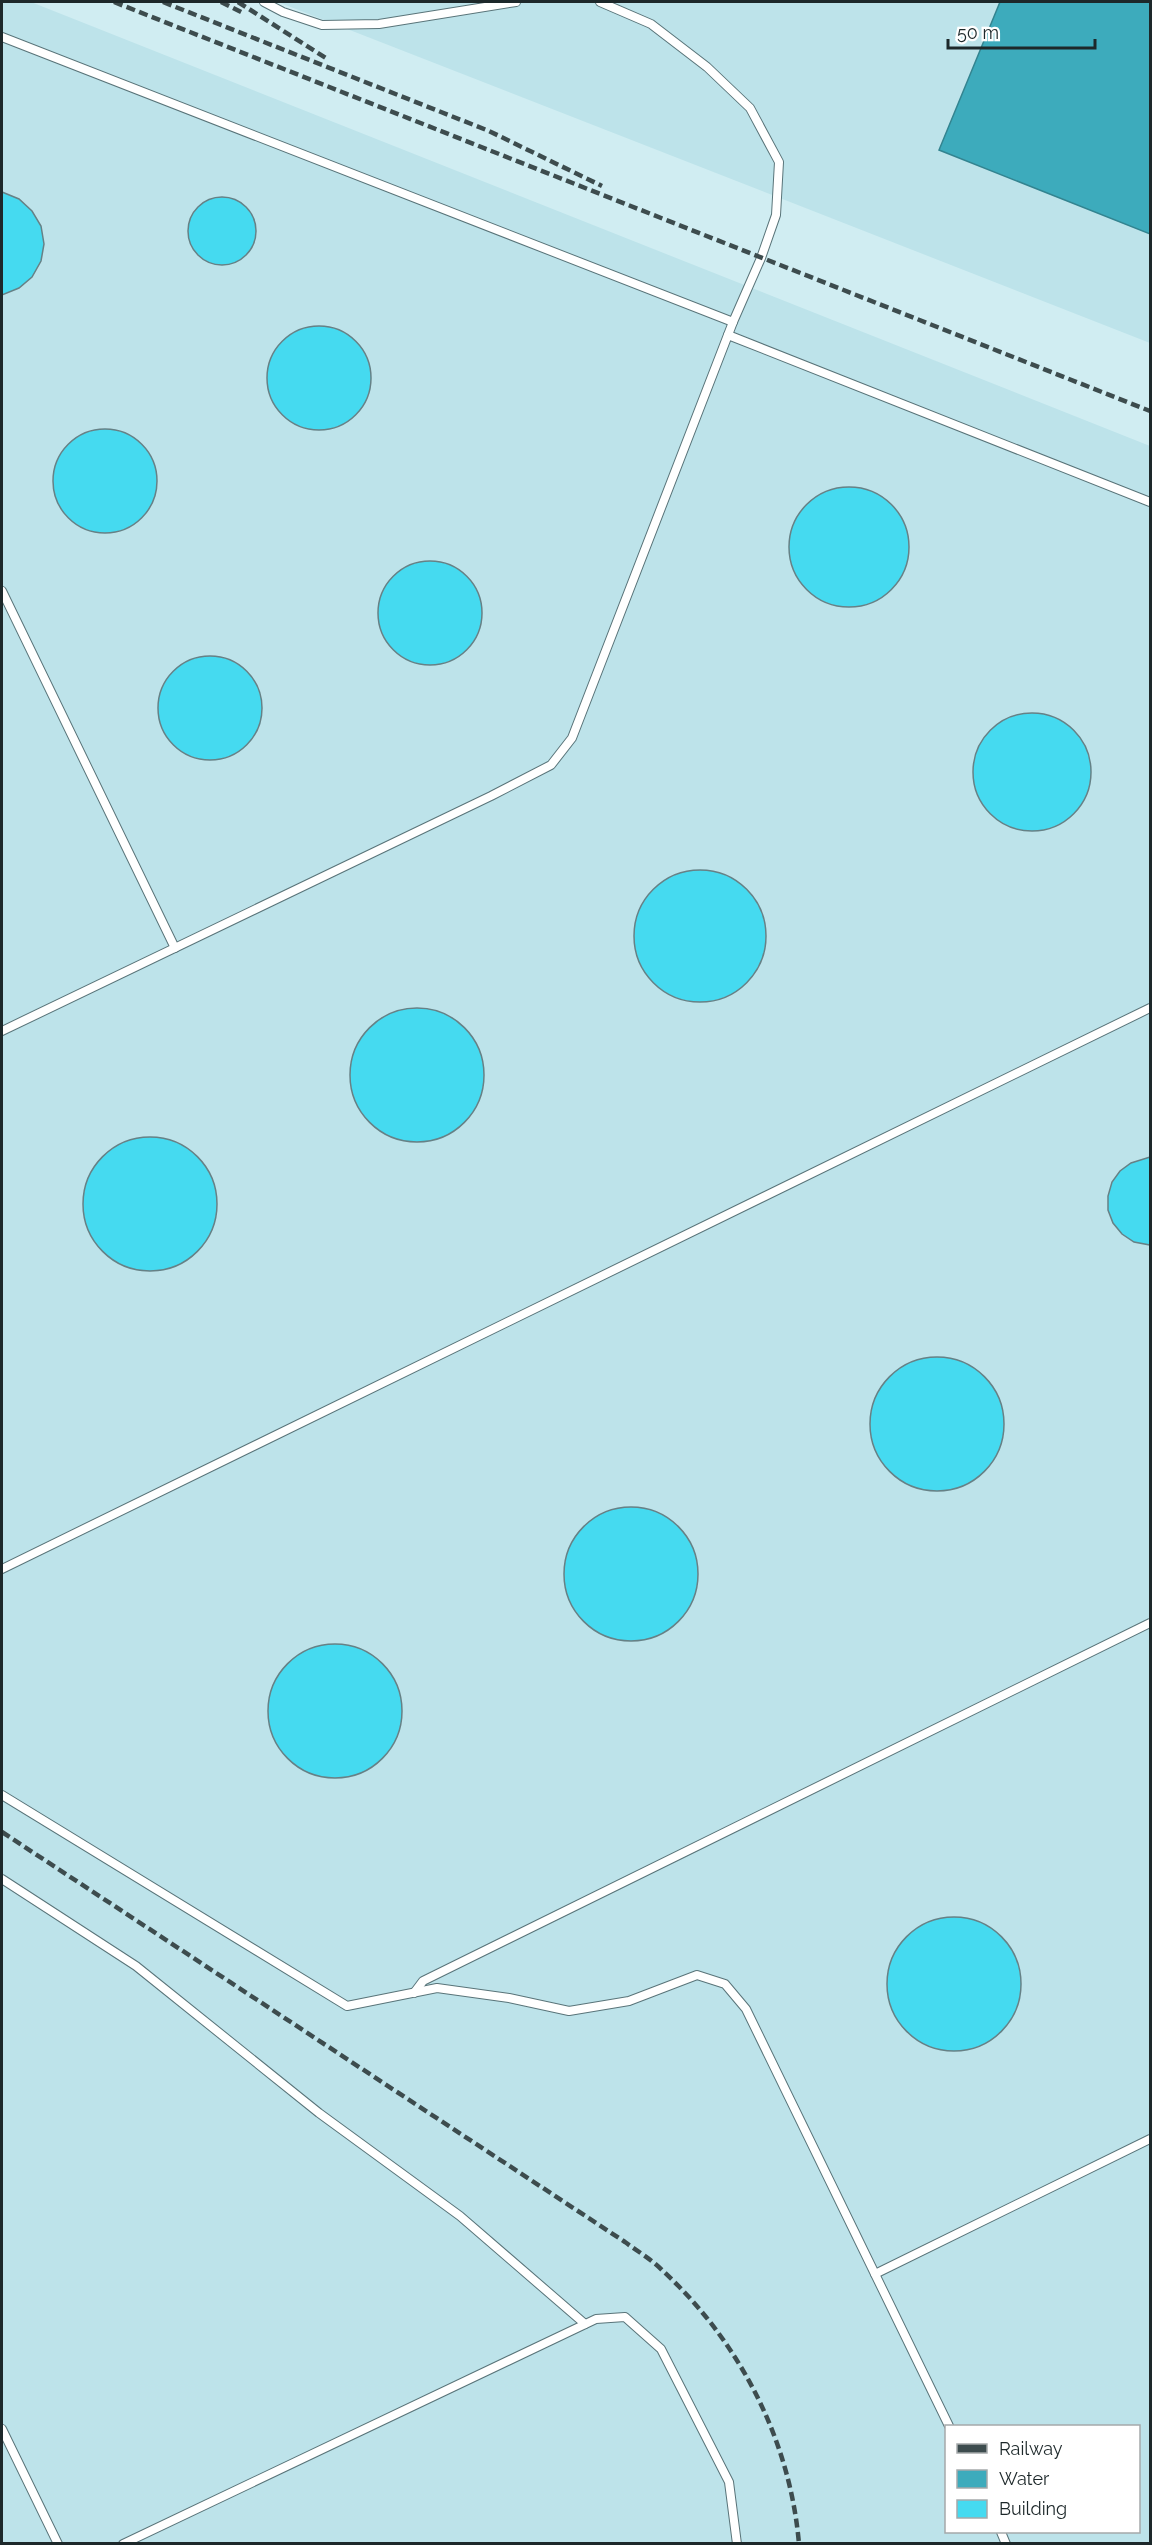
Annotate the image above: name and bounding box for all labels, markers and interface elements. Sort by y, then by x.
scale bar [948,12,1095,50]
text: 50 m [957,22,999,43]
legend [945,2425,1140,2533]
text: Railway [999,2438,1063,2459]
text: Water [999,2468,1050,2489]
text: Building [999,2498,1067,2519]

